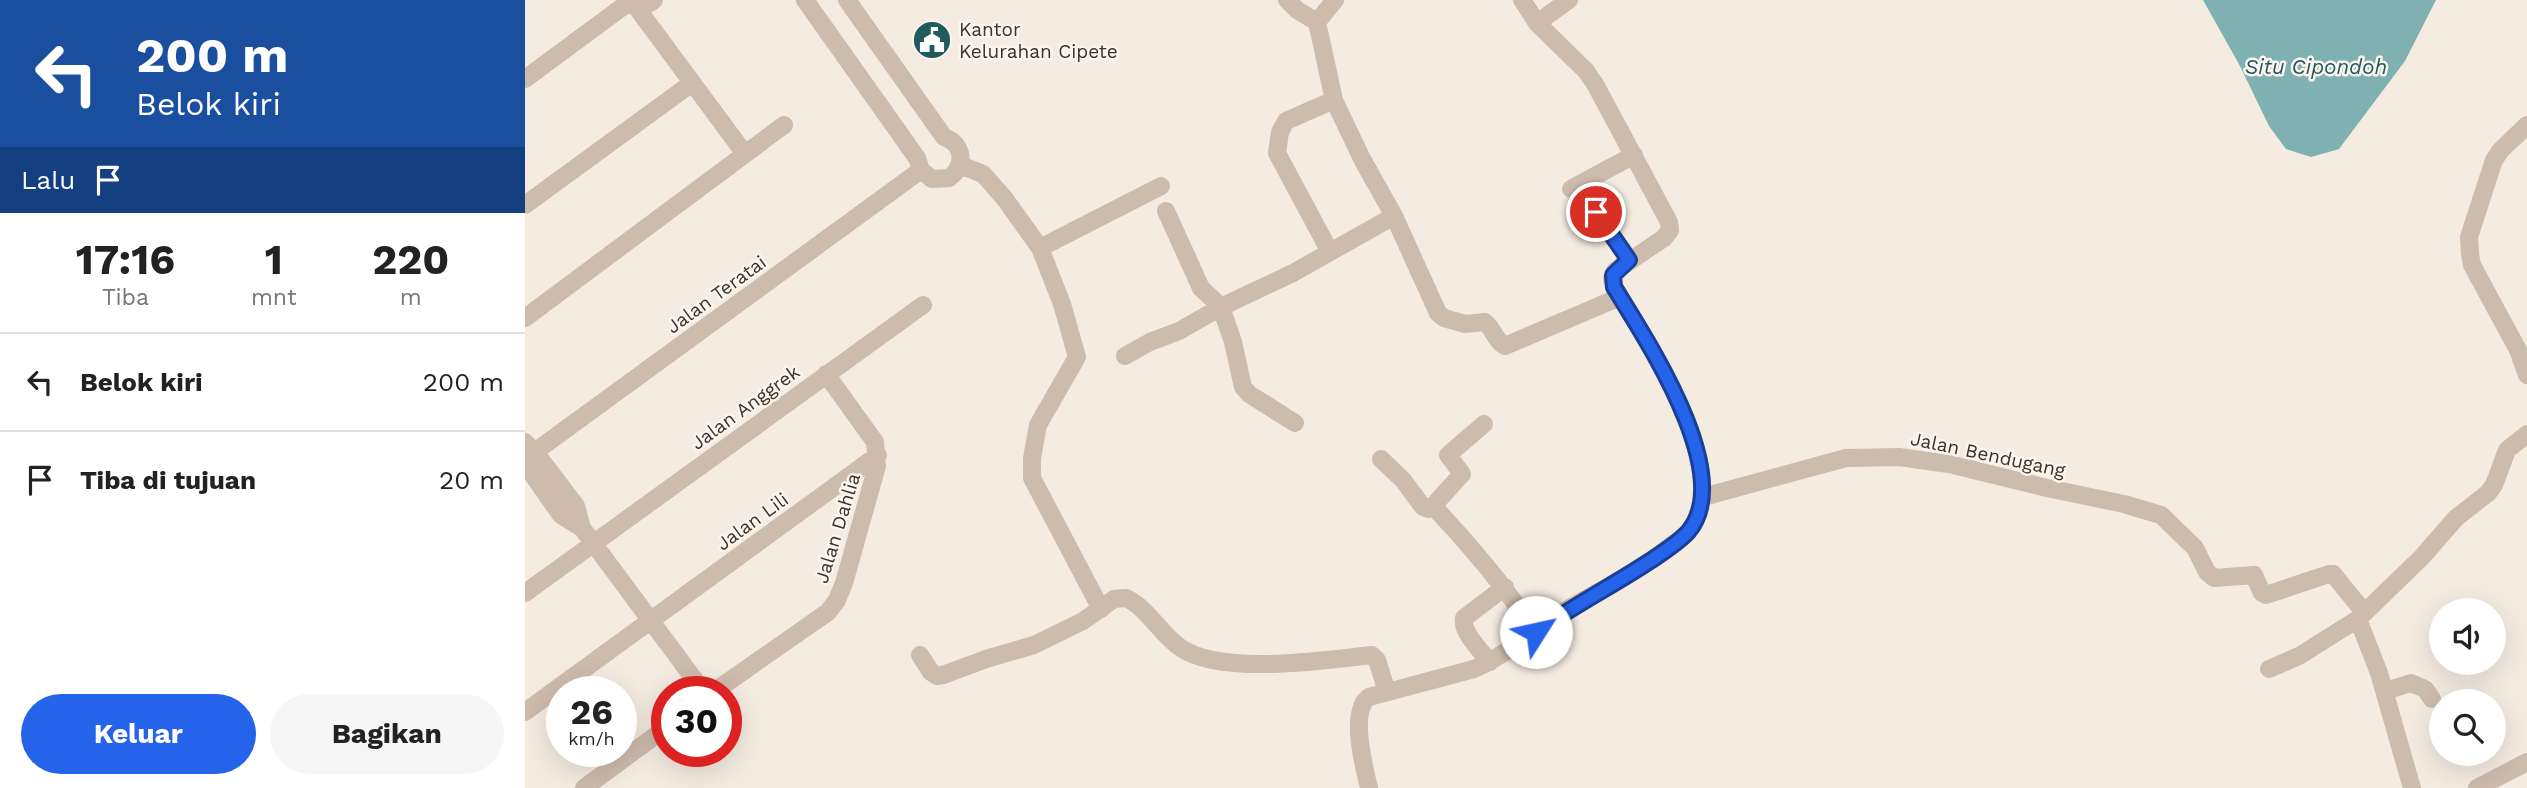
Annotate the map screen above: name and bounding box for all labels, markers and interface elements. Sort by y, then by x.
place label: Kantor Kelurahan Cipete [959,18,1118,63]
public building icon: Kantor Kelurahan Cipete [911,19,953,61]
text: 200 m [136,26,288,84]
icon: left [21,28,112,119]
water label: Situ Cipondoh [2245,54,2387,79]
text: Belok kiri [136,85,281,123]
icon: arrive [89,161,127,199]
text: Lalu [21,165,75,195]
pin [1566,182,1626,242]
icon: arrive [1577,193,1615,231]
text: 17:16 [76,235,175,284]
text: 1 [265,235,283,284]
text: 220 [372,235,449,284]
street label: Jalan Teratai [662,251,771,338]
text: Tiba [102,284,149,311]
text: mnt [251,284,297,311]
text: m [400,284,422,311]
street label: Jalan Anggrek [686,360,804,455]
icon: left [21,363,59,401]
text: Belok kiri [80,367,203,397]
text: 200 m [423,367,504,397]
street label: Jalan Bendugang [1908,427,2068,482]
icon: arrive [21,461,59,499]
text: Tiba di tujuan [80,465,256,495]
text: 20 m [439,465,504,495]
street label: Jalan Dahlia [810,470,865,586]
street label: Jalan Lili [712,488,793,555]
position arrow [1499,595,1573,669]
map controls [2429,598,2506,766]
button: sound [2429,598,2506,675]
speed limit sign: 30 [651,676,742,767]
button: search [2429,689,2506,766]
text: 26 [570,691,613,733]
button: Keluar [21,694,256,774]
button: Bagikan [270,694,504,774]
text: km/h [568,728,615,749]

